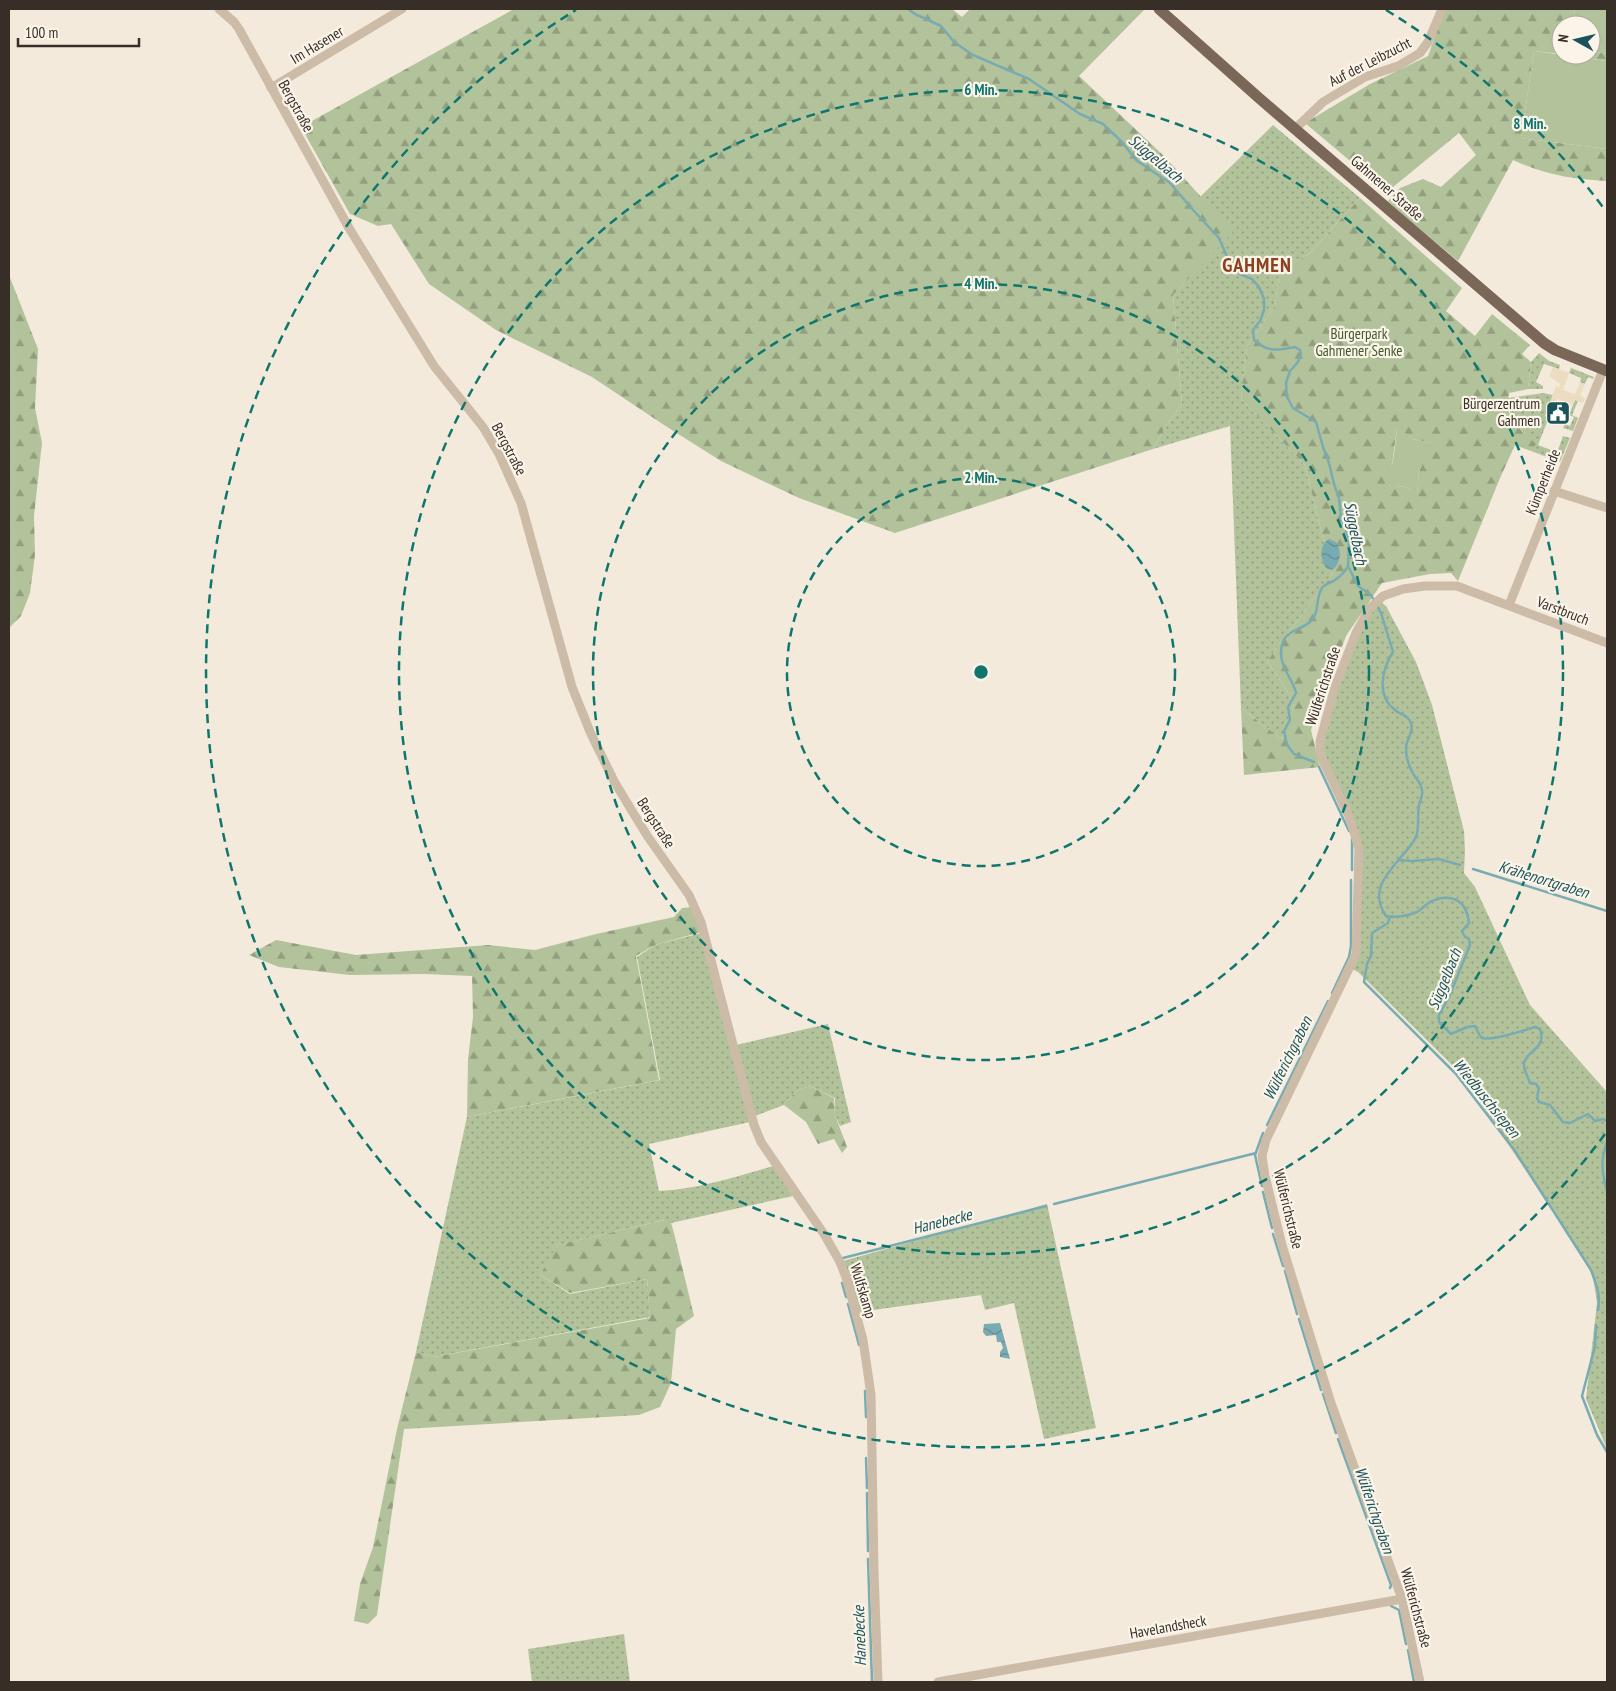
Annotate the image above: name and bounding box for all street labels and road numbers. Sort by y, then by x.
street label: Im Hasener [287,21,348,68]
street label: Auf der Leibzucht [1325,33,1414,90]
street label: Bergstraße [274,76,318,135]
street label: Gahmener Straße [1347,151,1428,224]
street label: Bergstraße [488,419,531,478]
street label: Kümperheide [1521,446,1564,517]
street label: Varstbruch [1533,592,1592,629]
street label: Wülferichstraße [1301,644,1344,728]
street label: Bergstraße [633,794,680,852]
street label: Wülferichstraße [1269,1167,1308,1251]
street label: Wulfskamp [846,1261,881,1321]
street label: Wülferichstraße [1397,1566,1436,1650]
street label: Havelandsheck [1128,1610,1208,1643]

